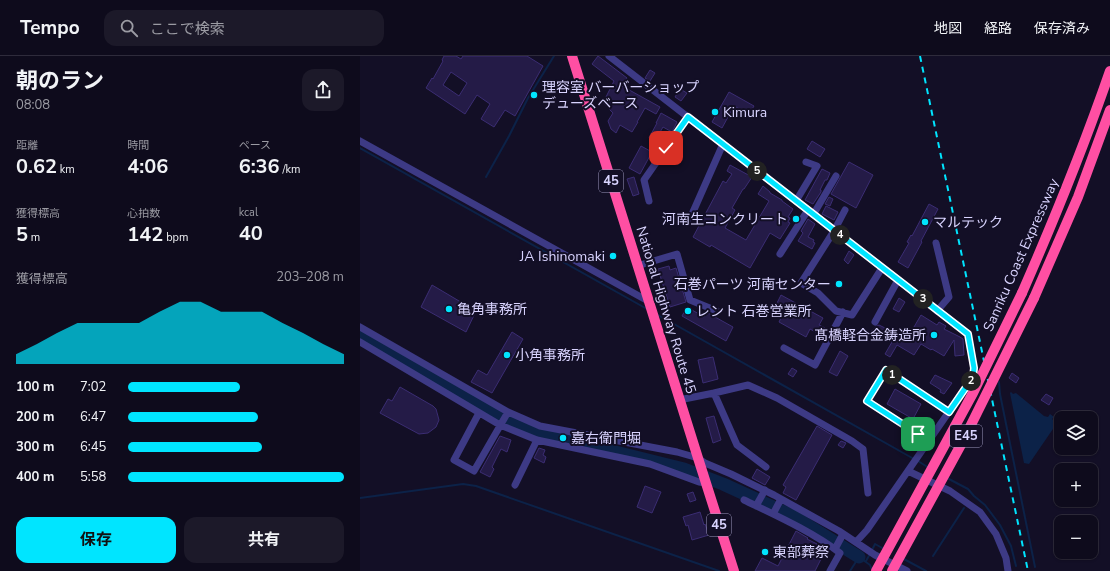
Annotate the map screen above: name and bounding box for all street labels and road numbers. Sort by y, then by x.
road number: 45 [599,170,623,192]
street label: Sanriku Coast Expressway [979,175,1064,334]
street label: National Highway Route 45 [631,224,701,396]
road number: E45 [950,425,982,447]
road number: 45 [707,514,731,536]

